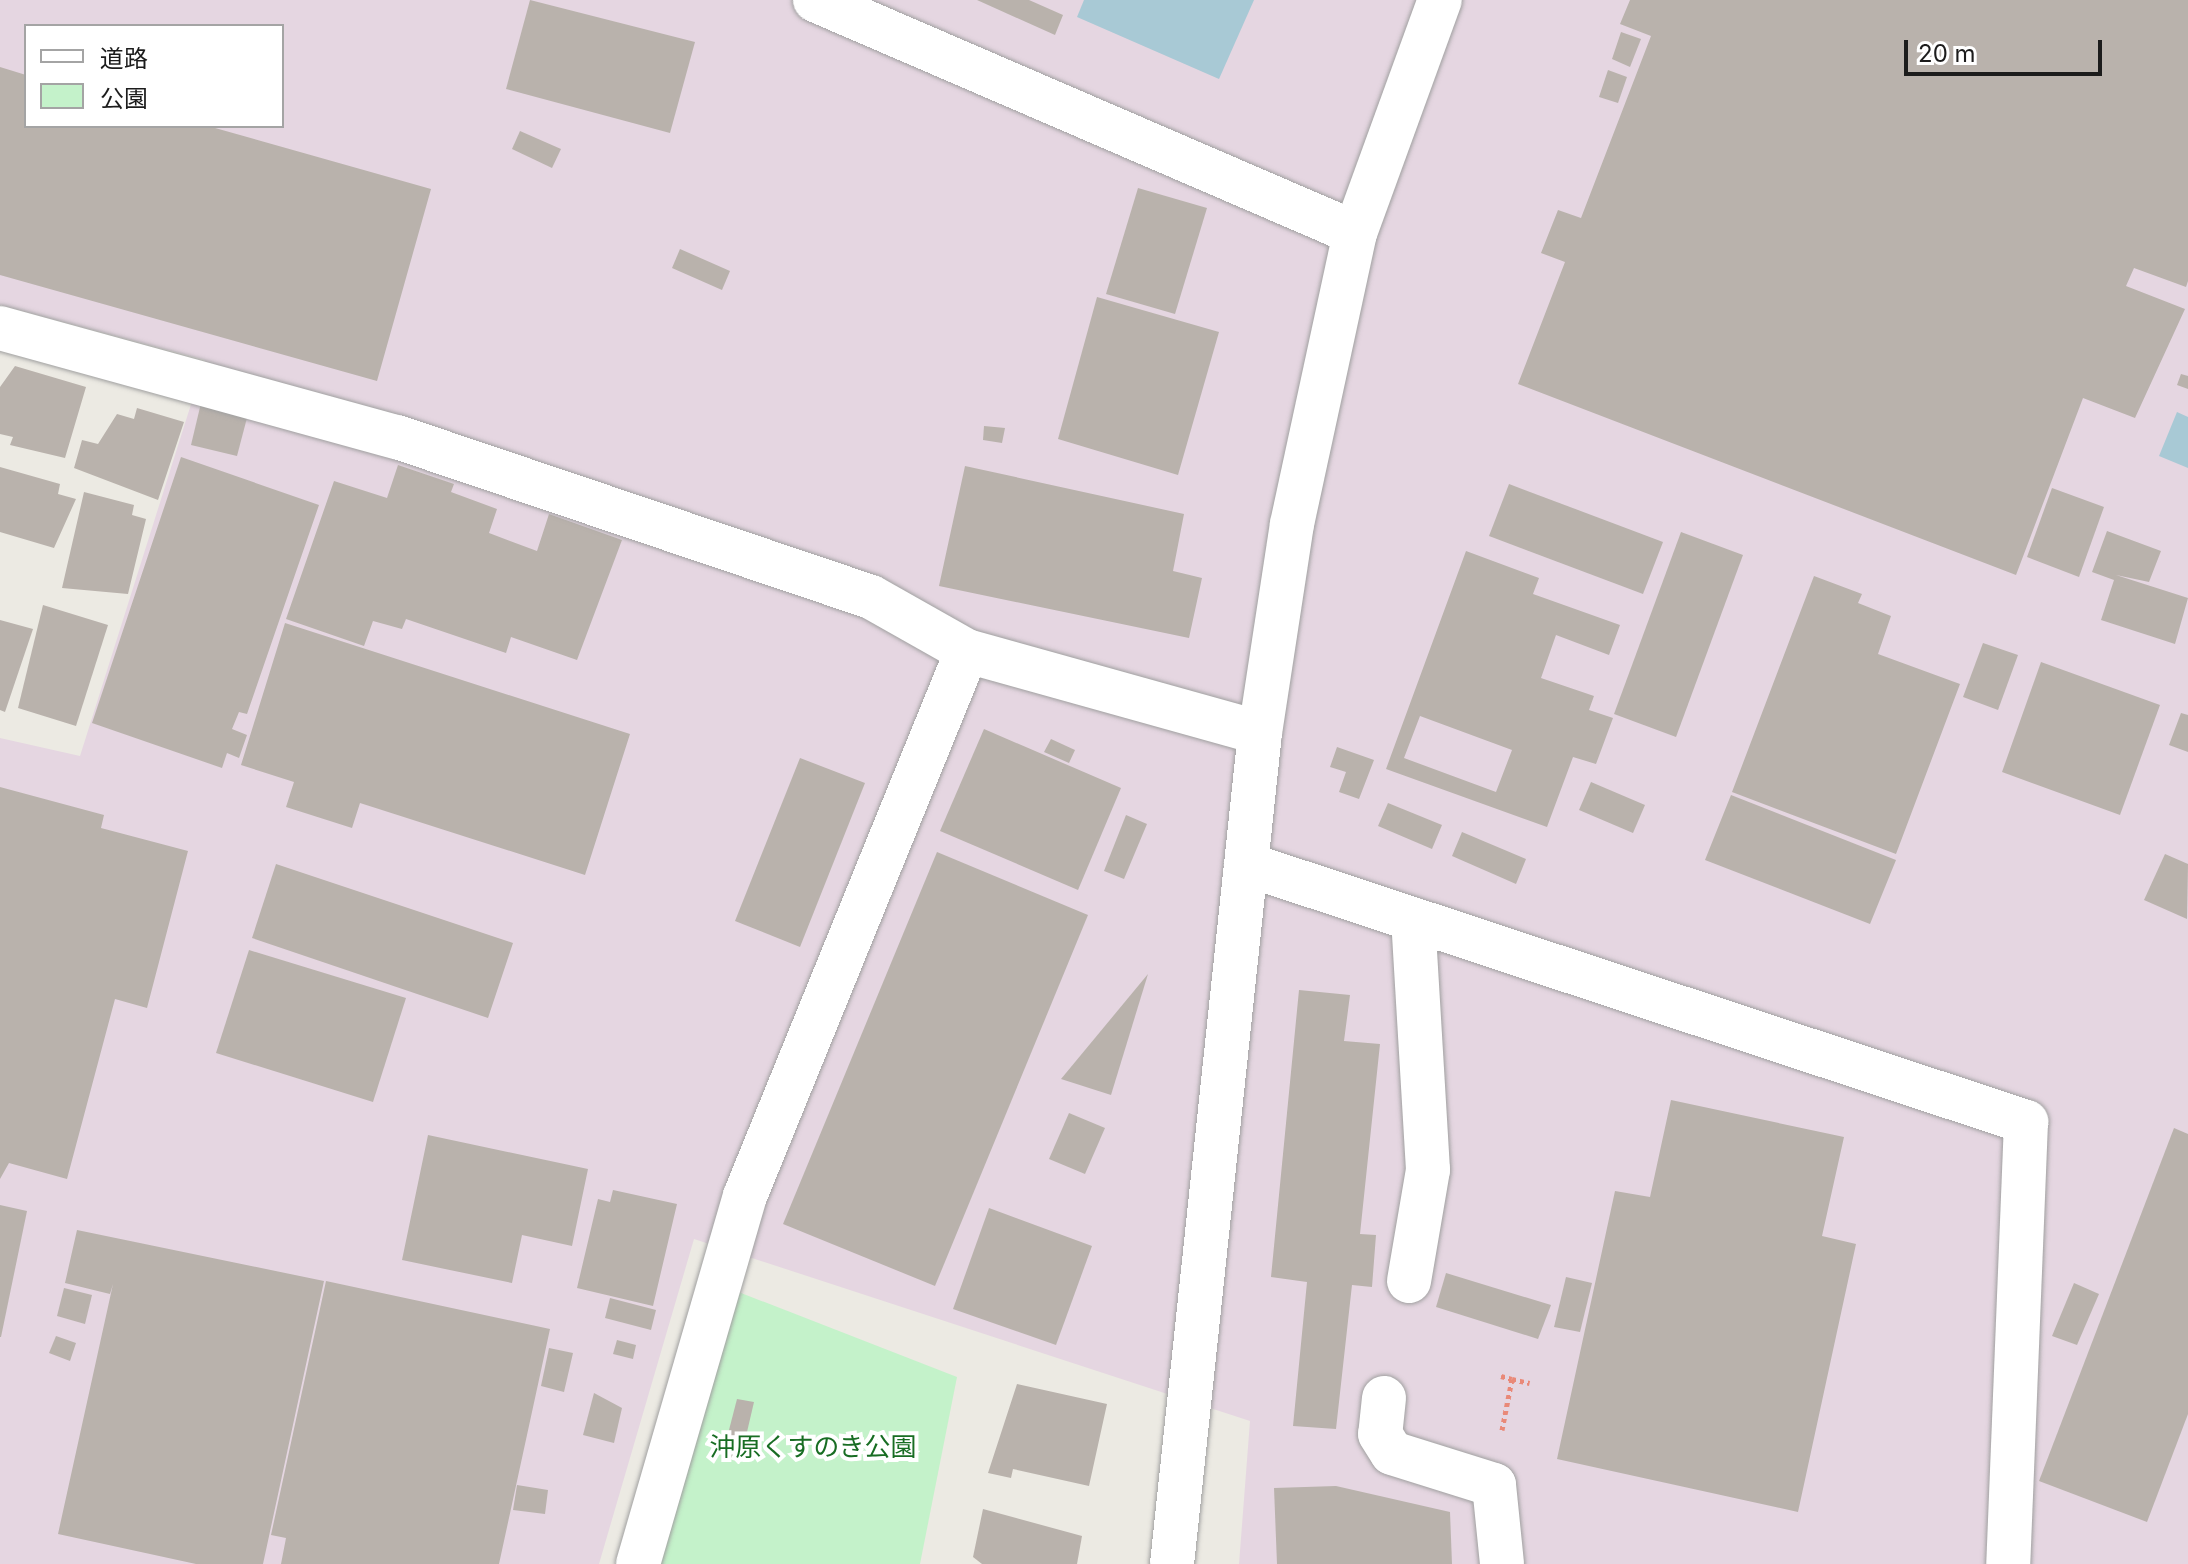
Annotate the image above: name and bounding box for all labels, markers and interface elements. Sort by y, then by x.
legend [24,24,284,128]
scale bar [1908,24,2106,74]
text: 20 m [1918,39,1976,68]
text: 道路 [100,44,148,73]
text: 公園 [100,84,148,113]
park label: 沖原くすのき公園 [709,1431,917,1463]

